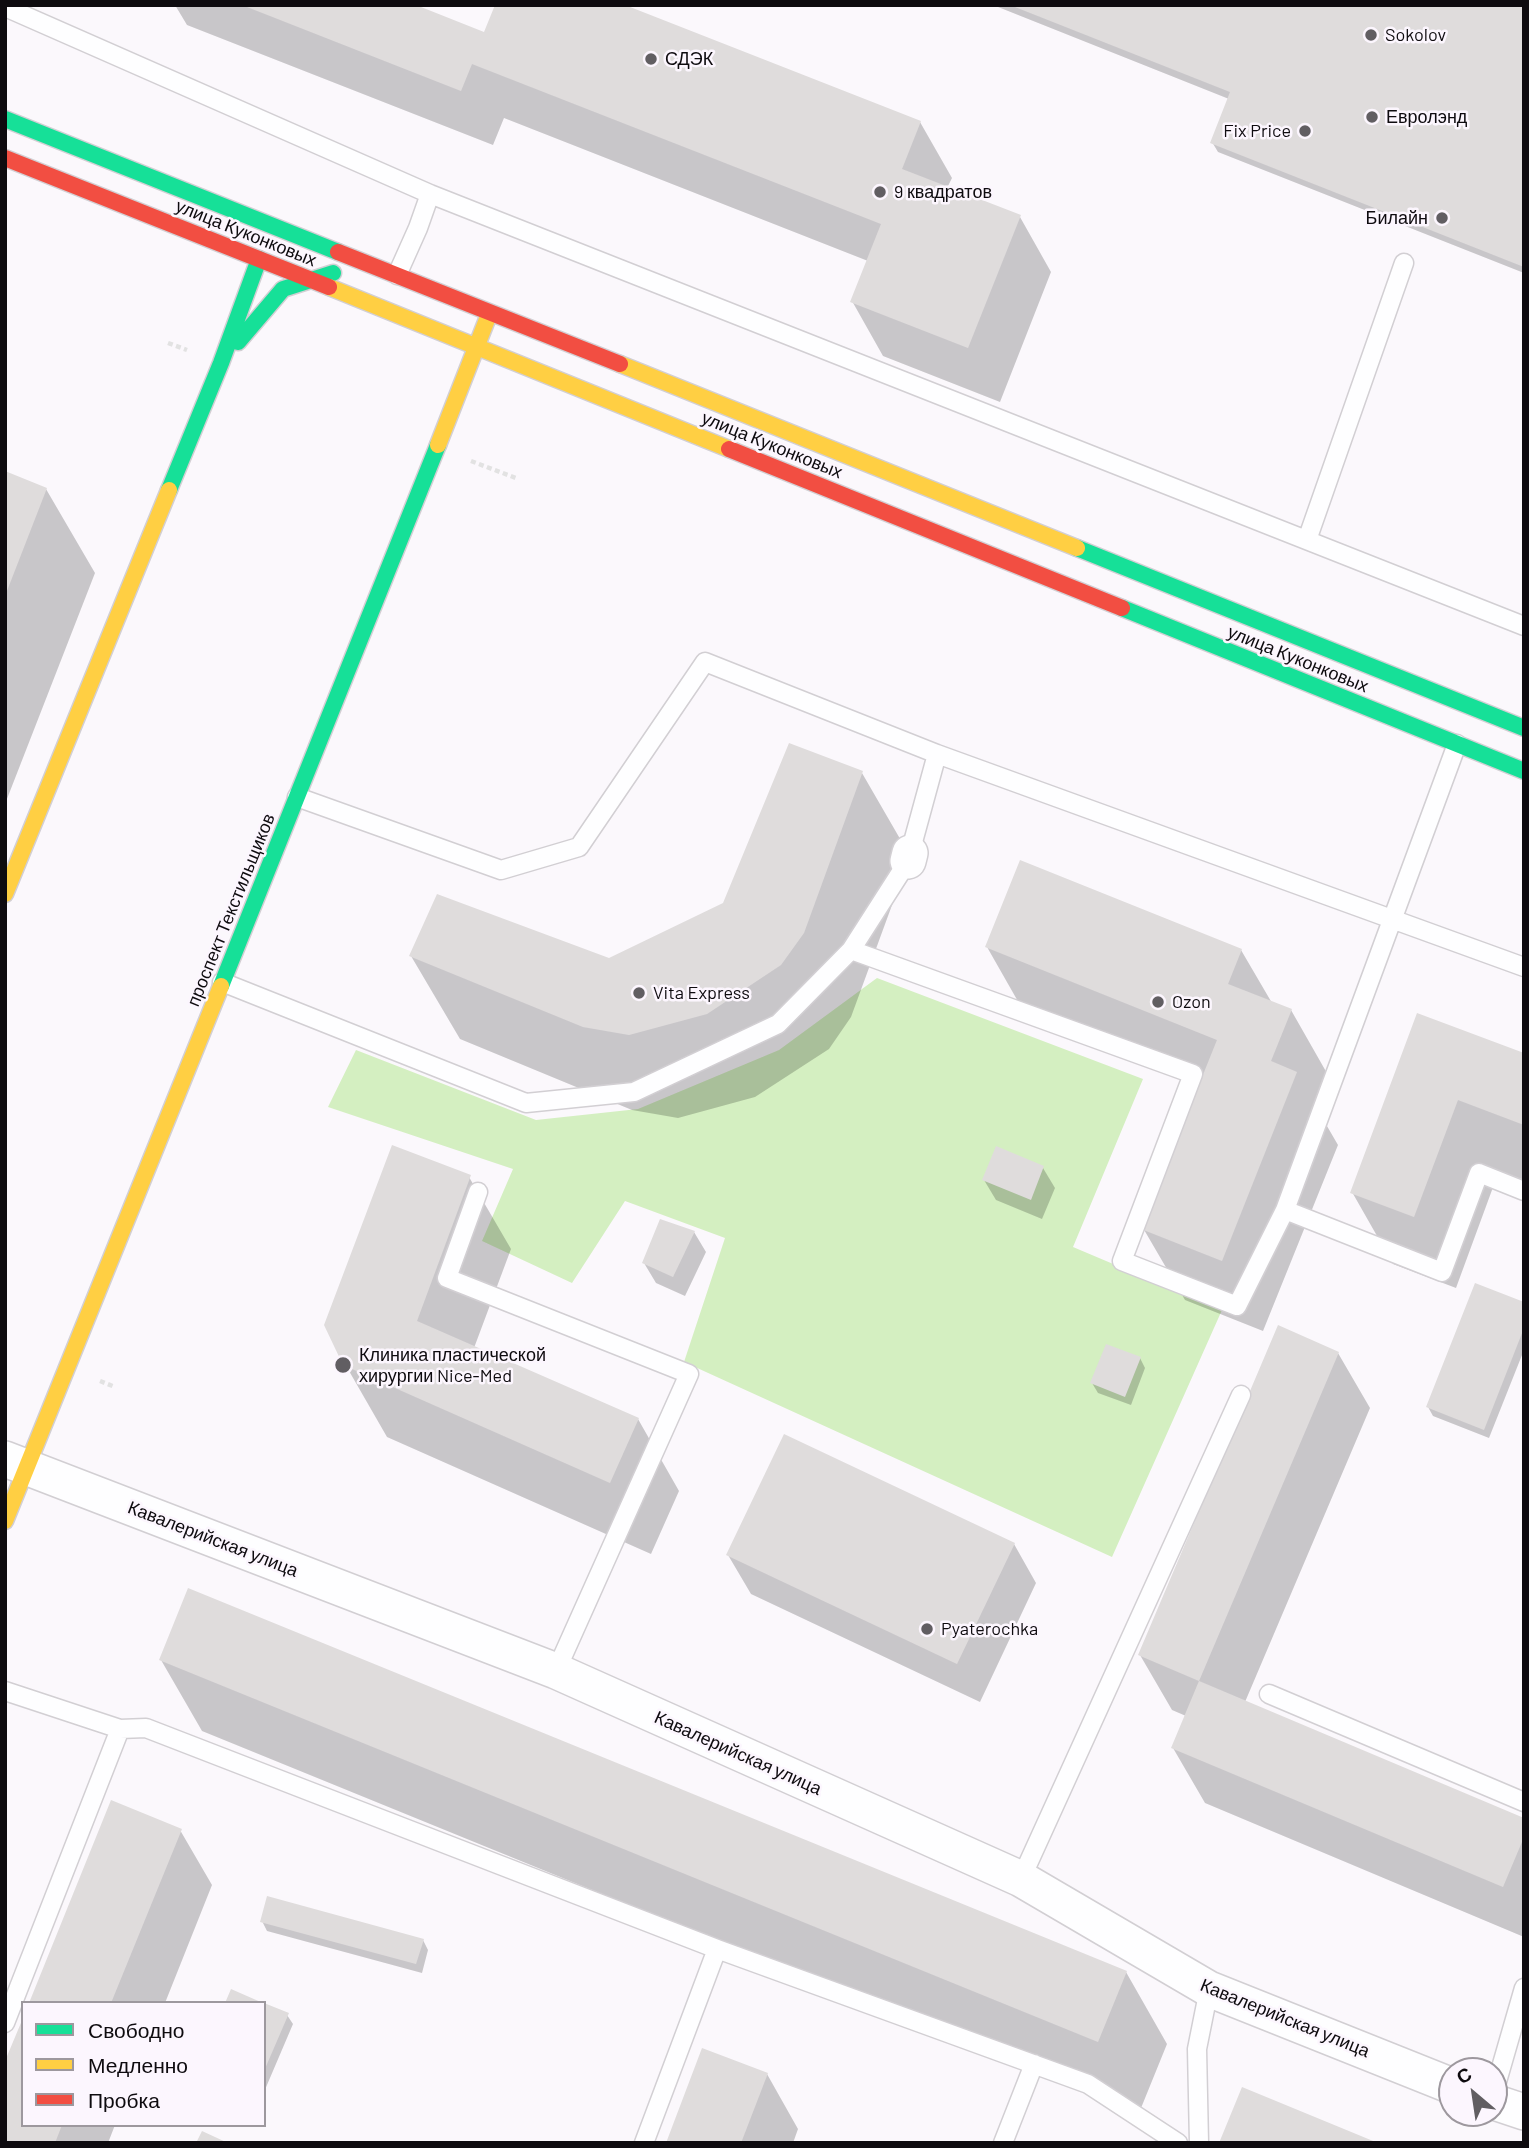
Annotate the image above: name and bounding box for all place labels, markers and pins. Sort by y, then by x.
place label: Sokolov [1385,24,1446,46]
marker: Sokolov [1363,27,1379,43]
place label: СДЭК [665,48,713,70]
marker: СДЭК [643,51,659,67]
place label: Евролэнд [1386,106,1467,128]
marker: Евролэнд [1364,109,1380,125]
place label: Fix Price [1223,120,1291,142]
marker: Fix Price [1297,123,1313,139]
place label: 9 квадратов [894,181,992,203]
marker: 9 квадратов [872,184,888,200]
place label: Билайн [1366,207,1428,229]
marker: Билайн [1434,210,1450,226]
place label: Vita Express [653,982,750,1004]
marker: Vita Express [631,985,647,1001]
place label: Ozon [1172,991,1211,1013]
marker: Ozon [1150,994,1166,1010]
place label: Клиника пластической хирургии Nice-Med [359,1344,546,1386]
marker: Клиника пластической хирургии Nice-Med [333,1355,353,1375]
place label: Pyaterochka [941,1618,1038,1640]
marker: Pyaterochka [919,1621,935,1637]

